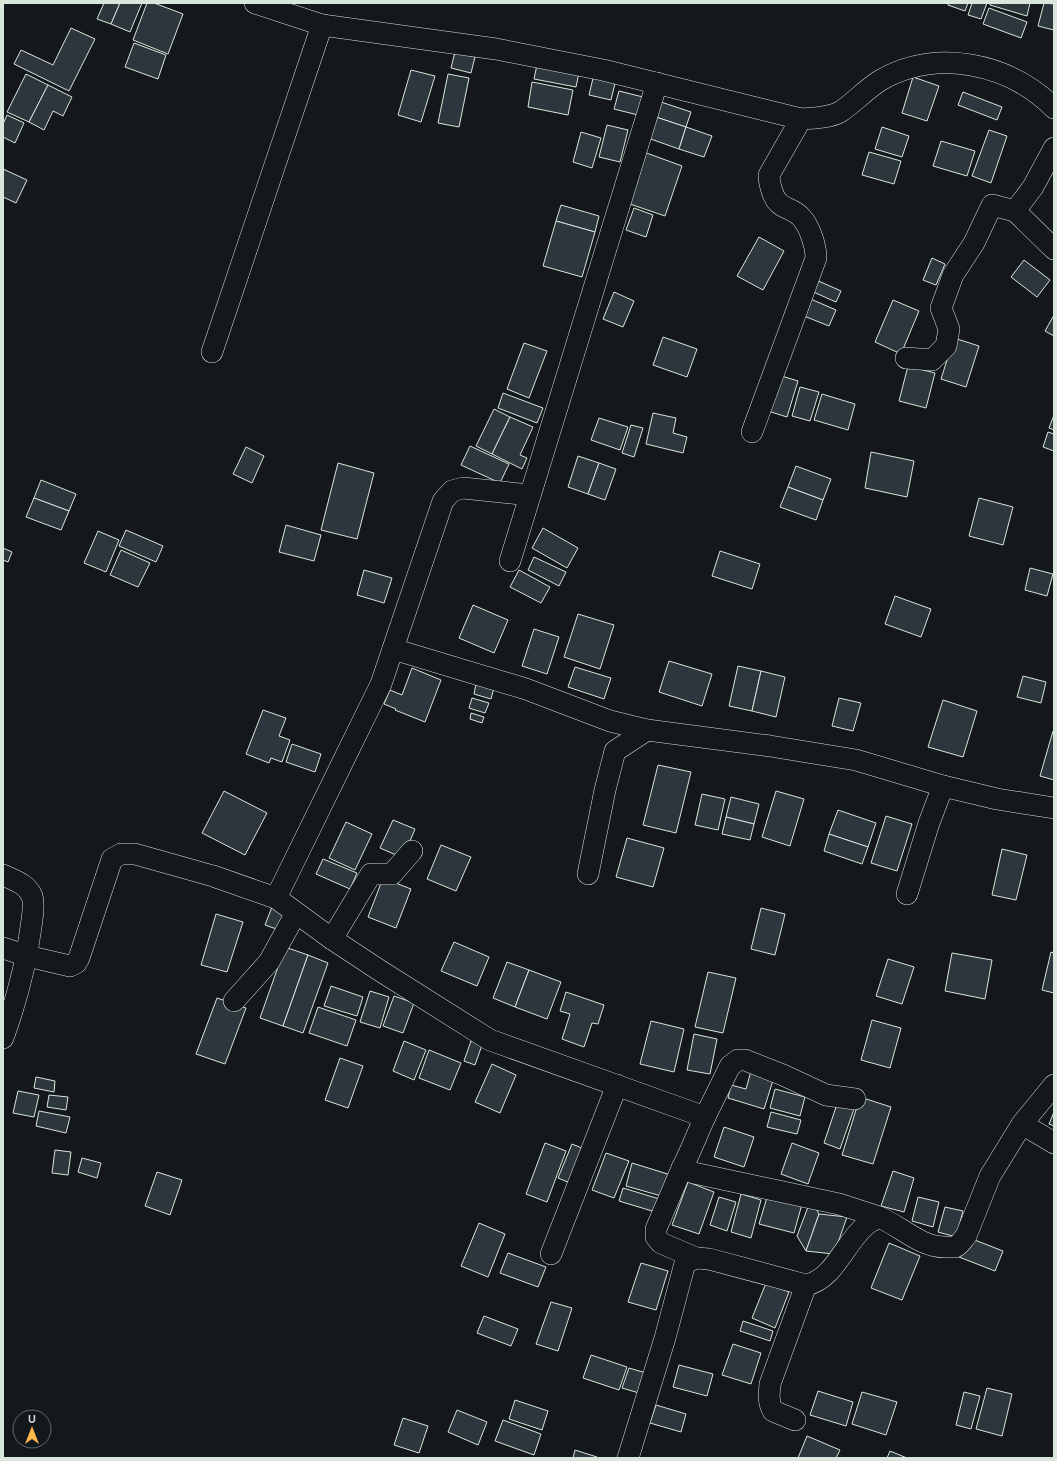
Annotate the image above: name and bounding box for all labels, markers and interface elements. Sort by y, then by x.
north arrow [12,1409,52,1449]
text: U [28,1412,36,1426]

